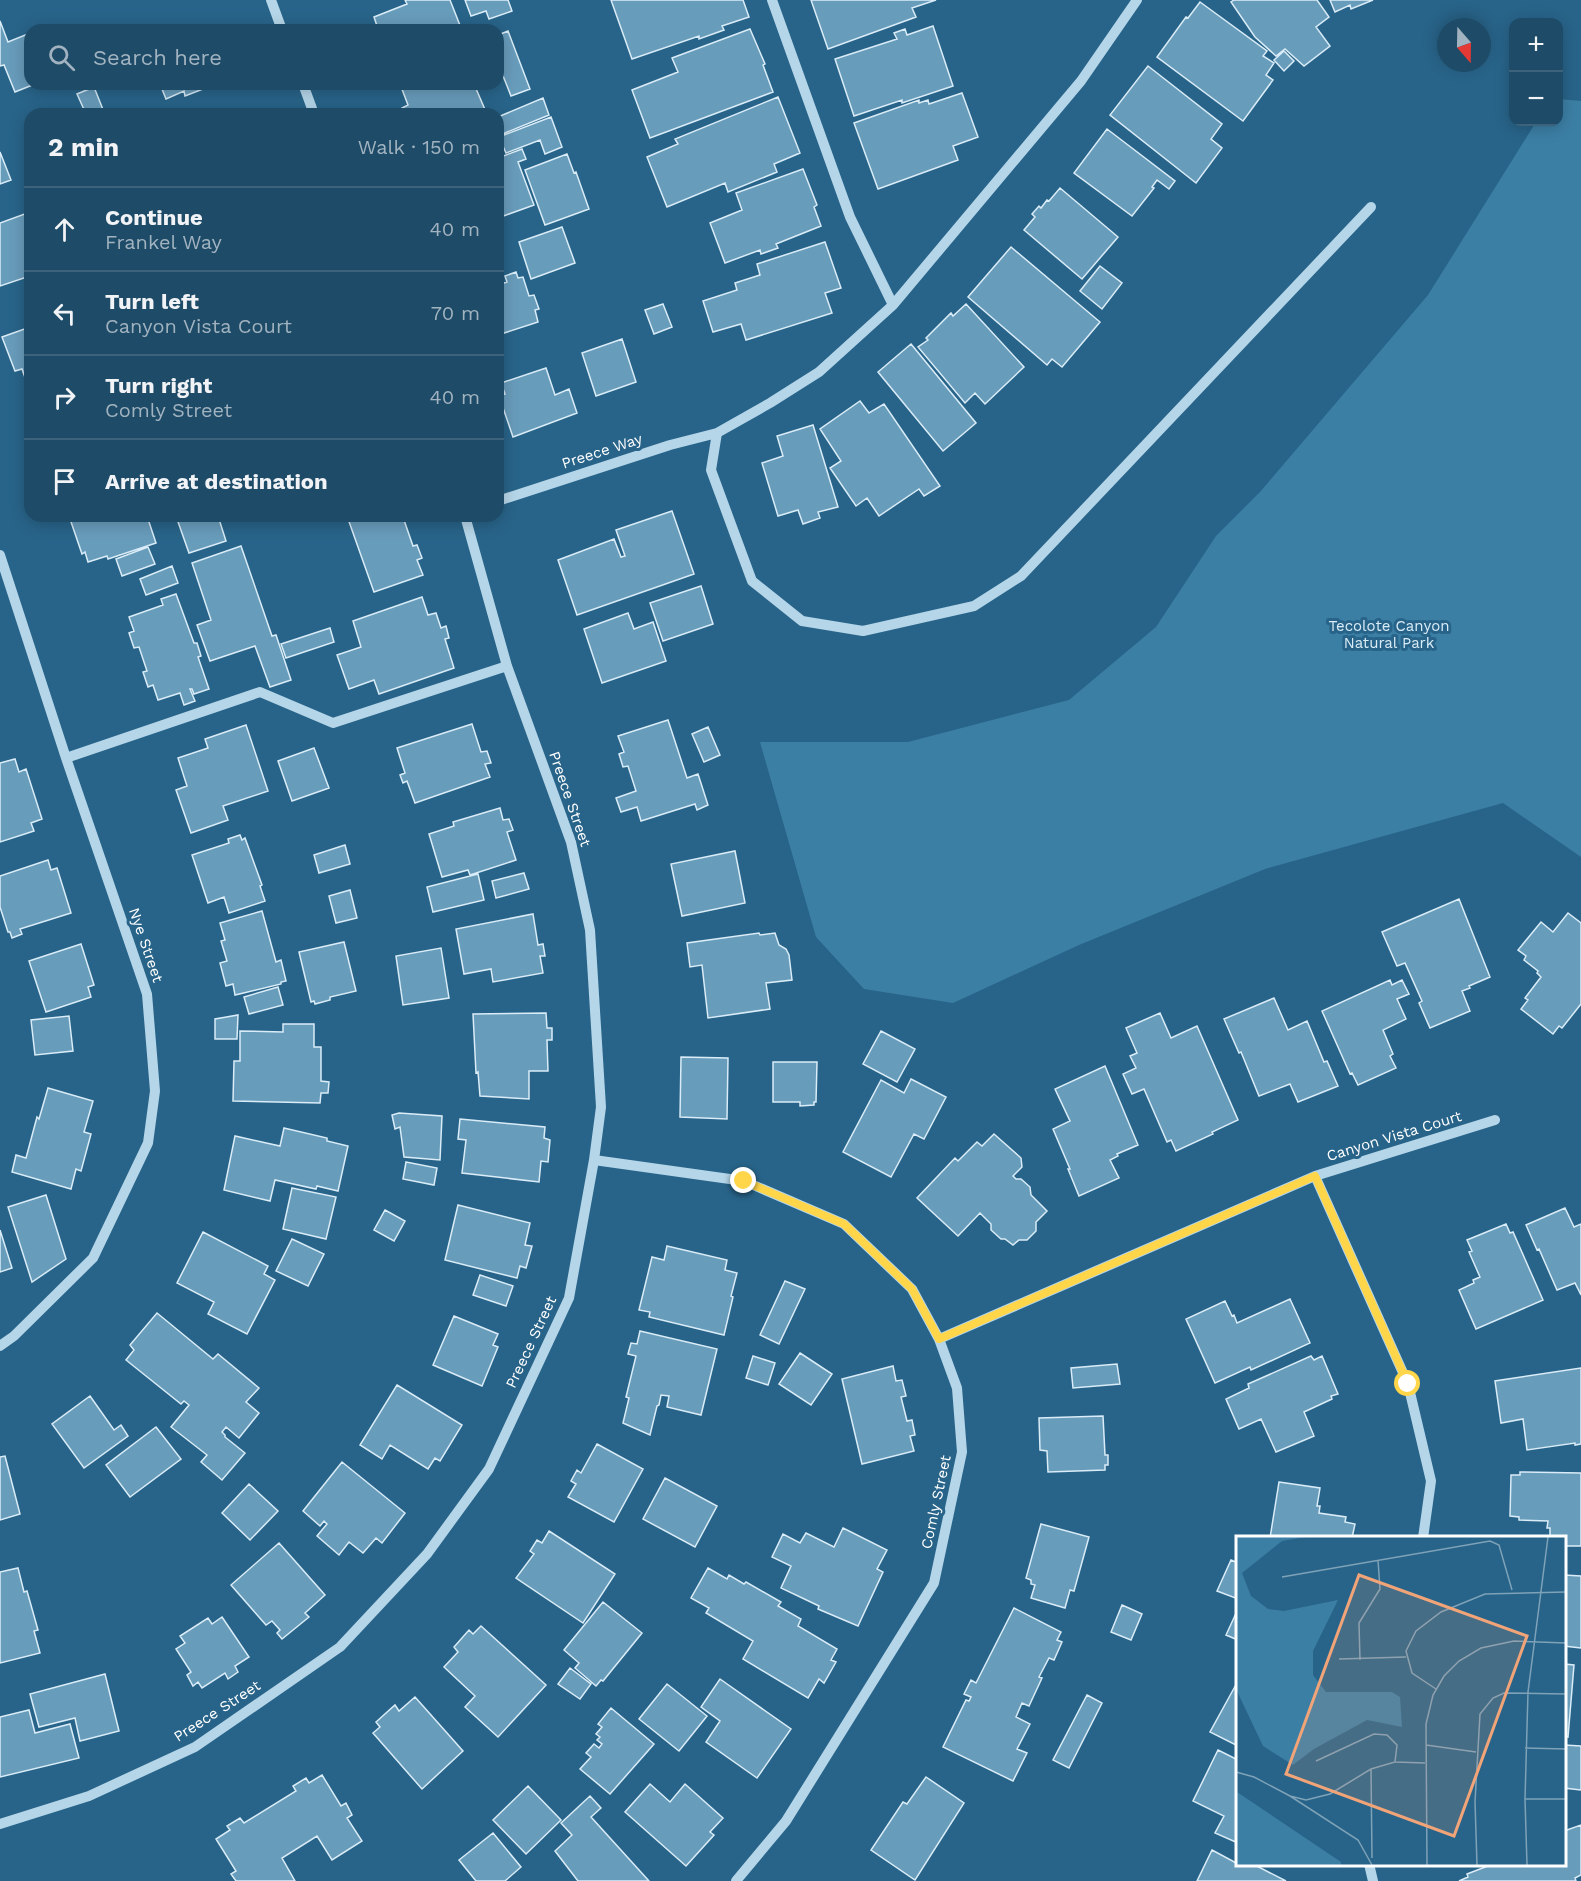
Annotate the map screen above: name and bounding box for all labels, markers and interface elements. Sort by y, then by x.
north arrow [1437,18,1491,72]
map controls [1509,18,1563,126]
button: + [1509,18,1563,72]
search box [24,24,504,90]
icon: search [45,41,78,74]
text: Search here [93,45,222,70]
button: − [1509,72,1563,126]
text: 2 min [48,132,119,162]
text: Walk · 150 m [358,135,480,159]
text: Continue [105,205,203,230]
icon: ahead [48,213,81,246]
text: 40 m [429,217,480,241]
text: Frankel Way [105,230,222,254]
text: Turn left [105,289,199,314]
icon: left [48,297,81,330]
text: 70 m [431,301,480,325]
text: Canyon Vista Court [105,314,292,338]
text: Turn right [105,373,212,398]
icon: right [48,381,81,414]
text: 40 m [429,385,480,409]
text: Comly Street [105,398,232,422]
street label: Preece Way [559,429,645,473]
icon: arrive [48,465,81,498]
text: Arrive at destination [105,469,328,494]
park label: Tecolote Canyon Natural Park [1329,617,1449,652]
street label: Preece Street [545,749,595,850]
street label: Nye Street [125,905,167,985]
street label: Canyon Vista Court [1324,1107,1464,1165]
route end [730,1167,756,1193]
street label: Preece Street [502,1292,561,1391]
route start [1394,1370,1420,1396]
street label: Comly Street [917,1453,955,1551]
inset map [1236,1536,1566,1866]
street label: Preece Street [170,1676,264,1746]

